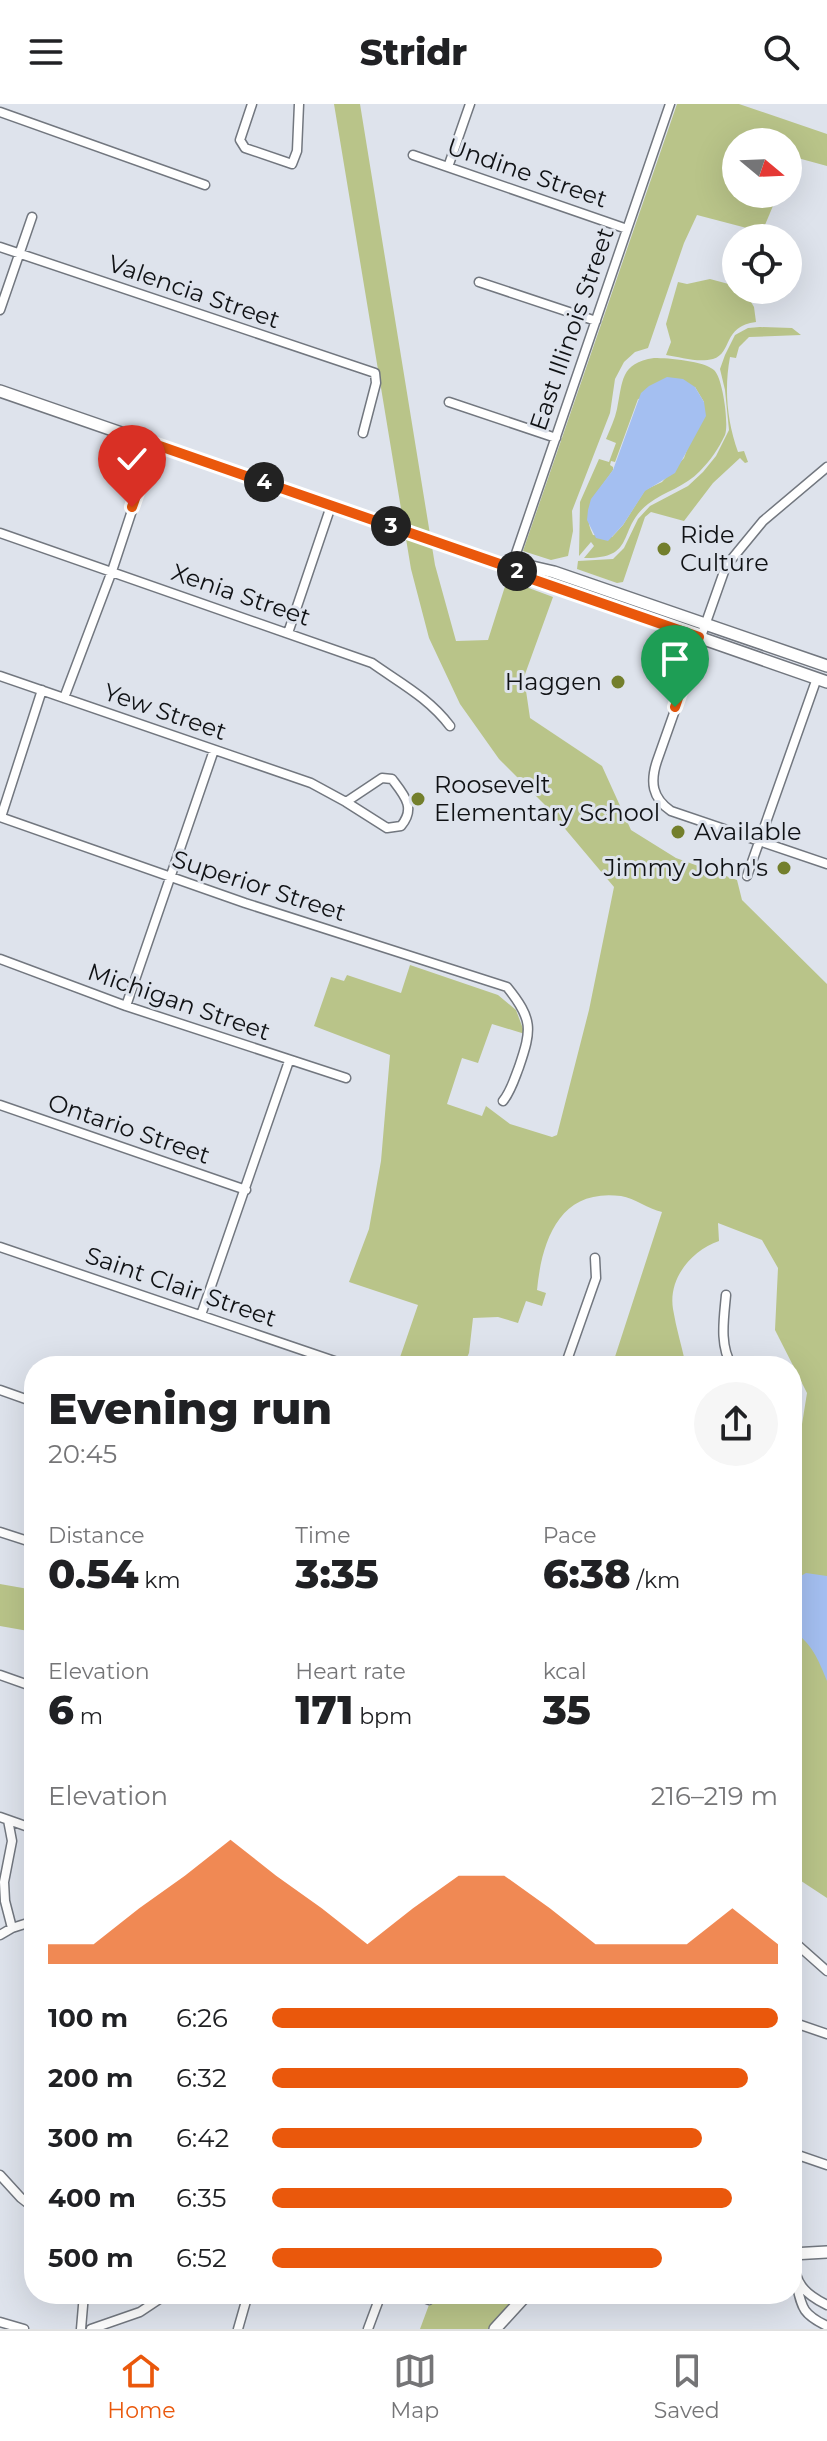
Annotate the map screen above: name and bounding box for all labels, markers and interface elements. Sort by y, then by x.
icon: menu [24,30,68,74]
text: Stridr [360,30,467,74]
icon: search [759,30,803,74]
north arrow [722,128,802,208]
map controls [722,128,802,304]
street label: Undine Street [443,132,611,214]
street label: East Illinois Street [523,223,620,434]
button: locate [722,224,802,304]
street label: Valencia Street [105,249,284,335]
pin [98,425,166,507]
icon: check [110,437,154,481]
pin: 4 [244,462,284,502]
text: 4 [256,468,272,495]
pin: 3 [371,506,411,546]
text: 3 [384,512,398,539]
place label: Ride Culture [680,520,769,577]
marker: Ride Culture [655,540,673,558]
pin: 2 [497,551,537,591]
street label: Xenia Street [168,557,315,632]
text: 2 [511,557,523,584]
pin [641,625,709,707]
icon: arrive [653,637,697,681]
place label: Haggen [505,667,602,696]
marker: Haggen [609,673,627,691]
street label: Yew Street [100,677,231,746]
place label: Roosevelt Elementary School [434,770,660,827]
marker: Roosevelt Elementary School [409,790,427,808]
place label: Available [694,817,802,846]
marker: Available [669,823,687,841]
street label: Superior Street [169,844,350,927]
place label: Jimmy John's [603,853,768,882]
marker: Jimmy John's [775,859,793,877]
street label: Michigan Street [84,957,274,1046]
street label: Ontario Street [44,1087,214,1170]
street label: Saint Clair Street [82,1240,281,1333]
text: Evening run [48,1381,332,1435]
button: share [694,1382,778,1466]
text: 20:45 [48,1438,117,1470]
text: Distance [48,1522,145,1549]
text: Time [295,1522,351,1549]
text: Pace [543,1522,597,1549]
text: 0.54 [48,1549,138,1598]
text: 3:35 [295,1549,379,1598]
text: 6:38 [543,1549,631,1598]
text: km [138,1567,181,1594]
text: /km [631,1567,680,1594]
text: Elevation [48,1658,150,1685]
text: Heart rate [295,1658,406,1685]
text: kcal [543,1658,587,1685]
text: 6 [48,1685,74,1734]
text: 171 [295,1685,353,1734]
text: 35 [543,1685,591,1734]
text: m [74,1703,103,1730]
text: bpm [353,1703,412,1730]
text: Elevation [48,1780,168,1812]
text: 216–219 m [651,1780,778,1812]
text: 100 m [48,2002,128,2034]
text: 6:26 [176,2002,228,2034]
text: 200 m [48,2062,133,2094]
text: 6:32 [176,2062,227,2094]
text: 300 m [48,2122,133,2154]
text: 6:42 [176,2122,229,2154]
text: 400 m [48,2182,136,2214]
text: 6:35 [176,2182,226,2214]
text: 500 m [48,2242,133,2274]
text: 6:52 [176,2242,227,2274]
tab: Home [107,2349,176,2424]
tab: Map [390,2349,439,2424]
tab: Saved [654,2349,720,2424]

